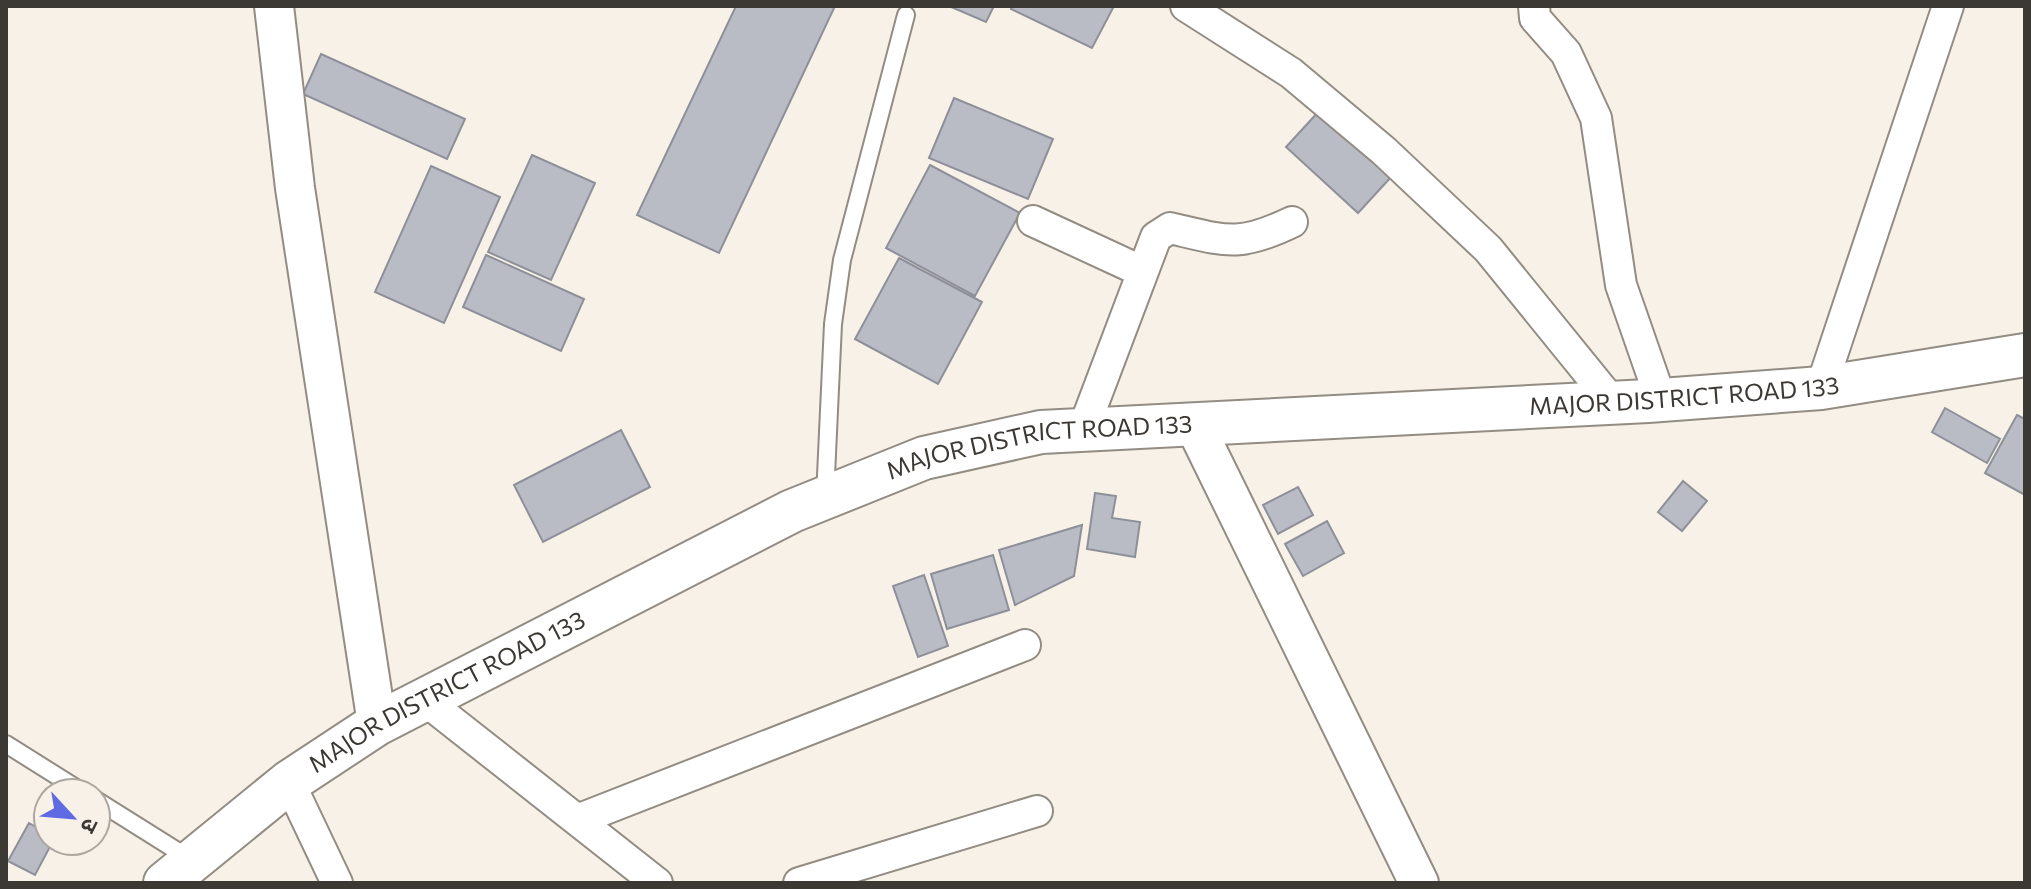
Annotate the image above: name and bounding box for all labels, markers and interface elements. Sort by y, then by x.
street label: MAJOR DISTRICT ROAD 133 [1528,369,1841,420]
street label: MAJOR DISTRICT ROAD 133 [881,408,1193,485]
street label: MAJOR DISTRICT ROAD 133 [302,604,589,778]
north arrow [32,777,112,857]
text: उ [75,814,105,839]

